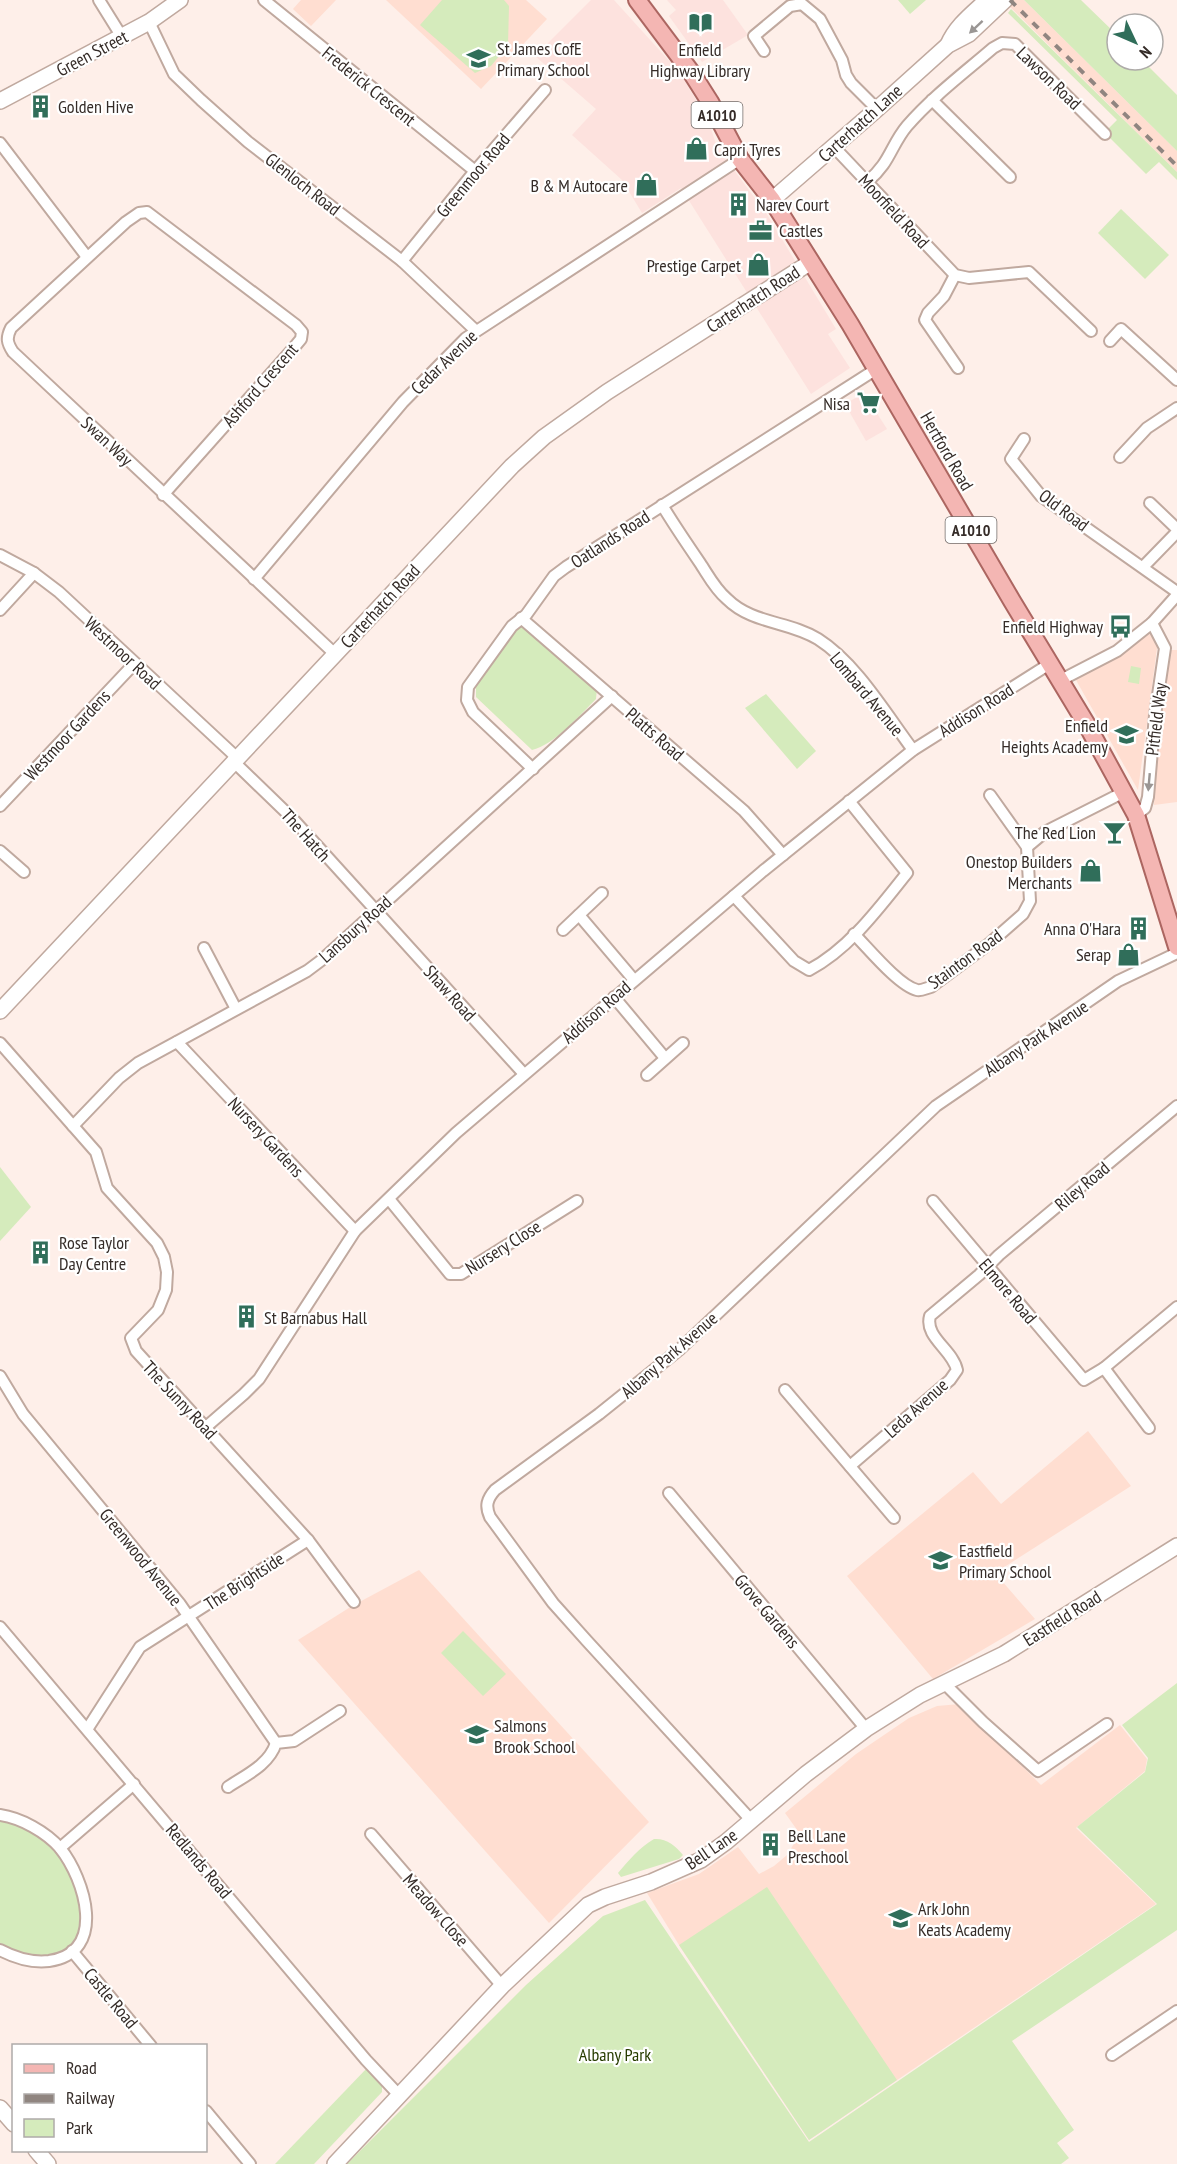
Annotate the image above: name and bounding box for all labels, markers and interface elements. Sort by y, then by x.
library icon: Enfield Highway Library [687,10,713,36]
north arrow [1105,12,1165,72]
one-way arrow [970,20,984,34]
street label: Green Street [52,25,132,81]
place label: St James CofE Primary School [497,37,590,81]
place label: Enfield Highway Library [650,38,750,82]
street label: Frederick Crescent [318,41,420,131]
street label: Lawson Road [1012,41,1086,115]
text: N [1136,42,1156,62]
school or university icon: St James CofE Primary School [466,45,492,71]
street label: Carterhatch Lane [813,79,907,167]
building icon: Golden Hive [27,93,53,119]
place label: Golden Hive [58,95,134,118]
road number: A1010 [692,102,742,128]
street label: Greenmoor Road [431,128,515,222]
shop icon: Capri Tyres [683,136,709,162]
place label: Capri Tyres [714,138,781,161]
street label: Glenloch Road [261,147,345,221]
street label: Moorfield Road [854,169,934,253]
shop icon: B & M Autocare [633,172,659,198]
place label: B & M Autocare [530,174,628,197]
building icon: Narev Court [725,191,751,217]
place label: Narev Court [756,193,829,216]
office icon: Castles [748,217,774,243]
place label: Castles [779,219,823,242]
shop icon: Prestige Carpet [746,252,772,278]
place label: Prestige Carpet [647,254,741,277]
street label: Carterhatch Road [702,260,804,338]
street label: Cedar Avenue [406,325,482,399]
street label: Ashford Crescent [217,338,303,432]
supermarket icon: Nisa [855,390,881,416]
place label: Nisa [823,392,850,415]
street label: Hertford Road [915,408,979,494]
street label: Swan Way [76,411,138,471]
street label: Old Road [1035,484,1093,536]
street label: Oatlands Road [566,505,654,573]
road number: A1010 [946,517,996,543]
street label: Carterhatch Road [335,559,425,653]
street label: Westmoor Road [80,612,166,694]
bus stop icon: Enfield Highway [1108,613,1134,639]
place label: Enfield Highway [1002,615,1103,638]
street label: Lombard Avenue [825,647,909,741]
street label: Addison Road [934,678,1018,742]
street label: Pitfield Way [1140,681,1172,757]
street label: Westmoor Gardens [19,685,115,785]
street label: Platts Road [621,702,689,766]
place label: Enfield Heights Academy [1001,714,1108,758]
school or university icon: Enfield Heights Academy [1113,722,1139,748]
one-way arrow [1145,772,1154,791]
street label: The Hatch [276,804,336,866]
bar icon: The Red Lion [1101,819,1127,845]
place label: The Red Lion [1015,821,1096,844]
place label: Onestop Builders Merchants [966,850,1072,894]
shop icon: Onestop Builders Merchants [1077,858,1103,884]
street label: Lansbury Road [314,890,396,968]
building icon: Anna O'Hara [1126,915,1152,941]
place label: Anna O'Hara [1044,917,1121,940]
street label: Stainton Road [923,924,1007,994]
shop icon: Serap [1116,941,1142,967]
place label: Serap [1076,943,1111,966]
street label: Shaw Road [419,960,481,1026]
street label: Addison Road [557,976,635,1048]
street label: Albany Park Avenue [979,995,1093,1081]
street label: Nursery Gardens [223,1092,309,1182]
street label: Riley Road [1050,1156,1114,1216]
street label: Nursery Close [461,1215,545,1279]
place label: Rose Taylor Day Centre [59,1231,129,1275]
building icon: Rose Taylor Day Centre [28,1239,54,1265]
street label: Elmore Road [974,1254,1042,1328]
building icon: St Barnabus Hall [233,1304,259,1330]
place label: St Barnabus Hall [264,1306,368,1329]
street label: Albany Park Avenue [616,1307,722,1403]
street label: The Sunny Road [138,1356,222,1444]
street label: Leda Avenue [879,1373,953,1443]
street label: Greenwood Avenue [95,1503,187,1611]
place label: Eastfield Primary School [959,1539,1052,1583]
street label: The Brightside [200,1547,288,1615]
school or university icon: Eastfield Primary School [928,1547,954,1573]
street label: Grove Gardens [729,1569,805,1653]
street label: Eastfield Road [1019,1585,1105,1651]
place label: Salmons Brook School [494,1714,576,1758]
school or university icon: Salmons Brook School [463,1722,489,1748]
street label: Redlands Road [161,1819,237,1903]
street label: Bell Lane [681,1823,741,1875]
place label: Bell Lane Preschool [788,1824,849,1868]
building icon: Bell Lane Preschool [757,1832,783,1858]
street label: Meadow Close [398,1869,474,1951]
place label: Ark John Keats Academy [918,1897,1011,1941]
school or university icon: Ark John Keats Academy [887,1905,913,1931]
street label: Castle Road [79,1963,143,2033]
park label: Albany Park [579,2043,651,2066]
legend [12,2044,207,2152]
text: Road [66,2056,97,2079]
text: Railway [66,2086,115,2109]
text: Park [66,2116,93,2139]

